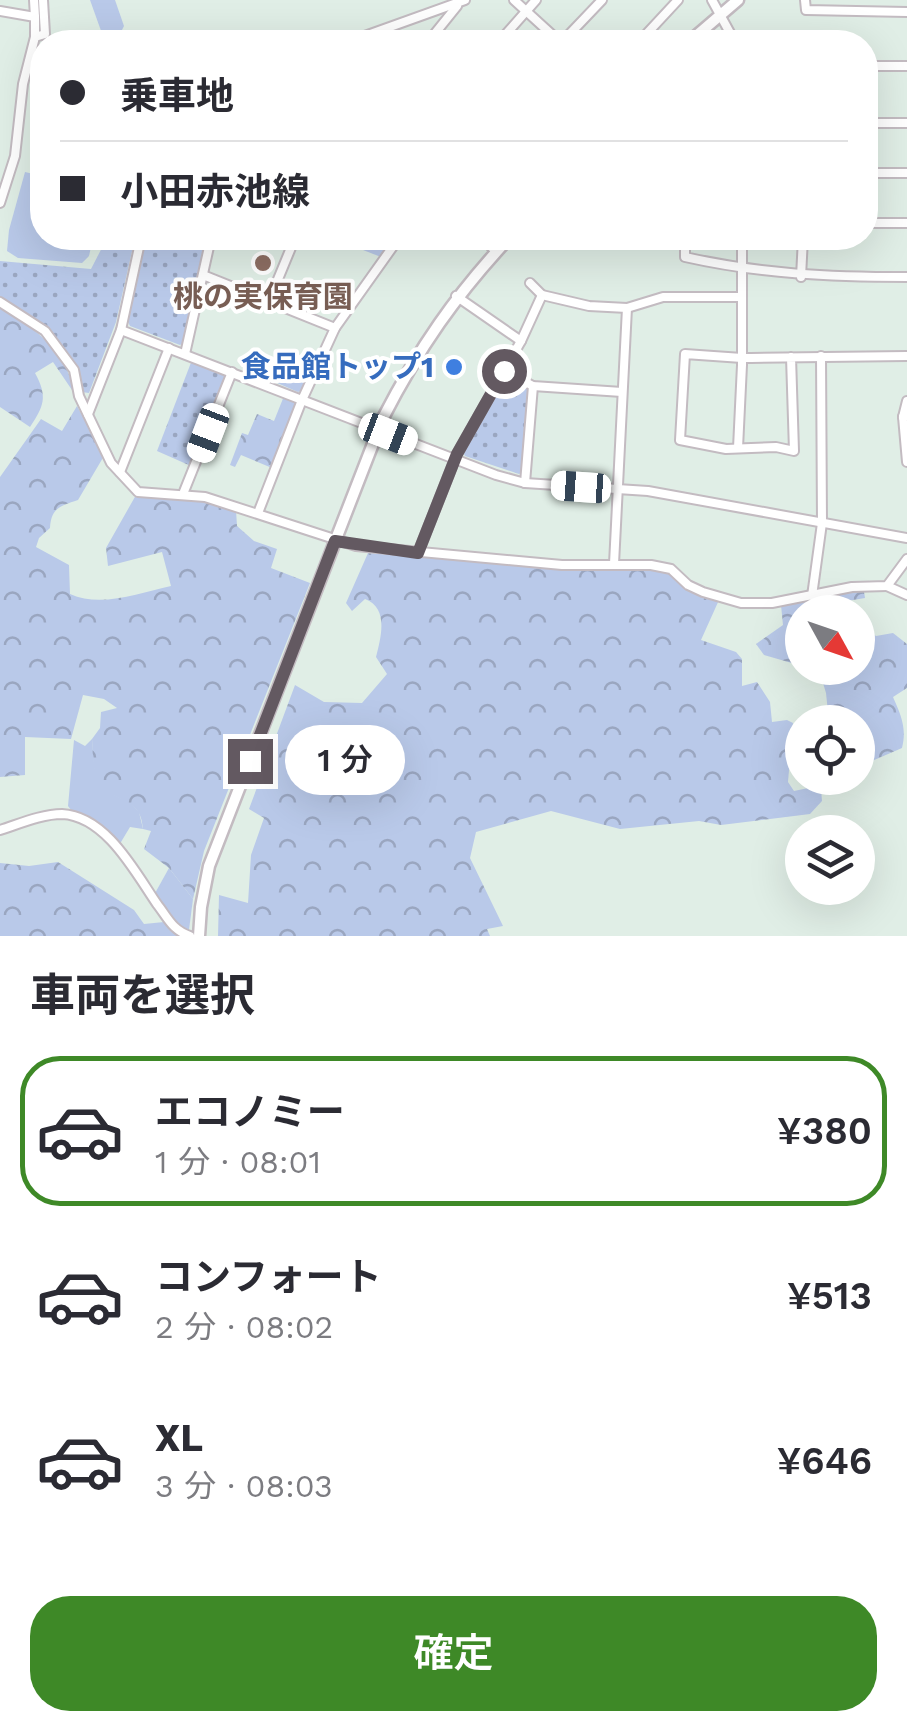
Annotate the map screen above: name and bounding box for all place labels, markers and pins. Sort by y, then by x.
marker: 桃の実保育園 [252,252,274,274]
place label: 桃の実保育園 [173,279,353,314]
place label: 食品館トップ1 [241,349,434,384]
marker: 食品館トップ1 [443,356,465,378]

